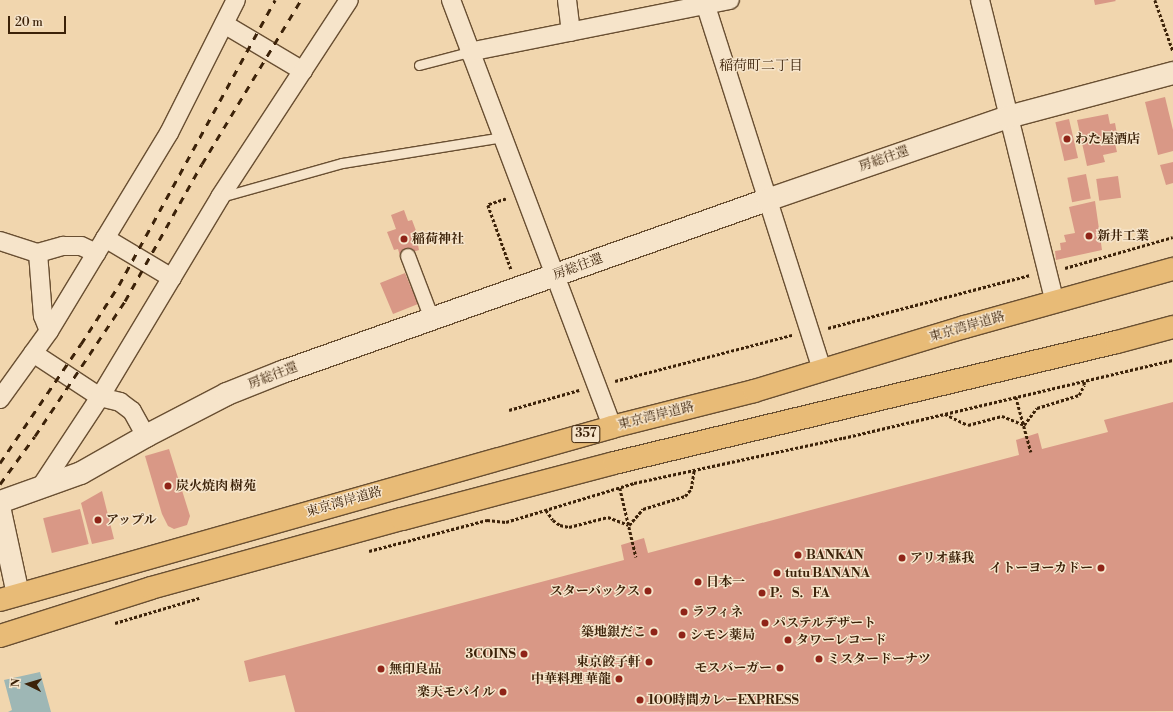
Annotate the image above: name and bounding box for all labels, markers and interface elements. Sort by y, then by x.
scale bar [10,8,68,34]
text: 20 m [15,15,43,30]
district label: 稲荷町二丁目 [719,58,803,74]
place label: わた屋酒店 [1075,131,1140,147]
marker: わた屋酒店 [1062,134,1072,144]
street label: 房総往還 [857,143,911,175]
place label: 新井工業 [1097,228,1149,244]
place label: 稲荷神社 [412,231,464,247]
marker: 新井工業 [1084,231,1094,241]
marker: 稲荷神社 [399,234,409,244]
street label: 房総往還 [551,251,605,283]
street label: 東京湾岸道路 [927,309,1007,345]
street label: 房総往還 [246,359,300,393]
street label: 東京湾岸道路 [616,399,696,433]
road number: 357 [571,424,601,444]
place label: 炭火焼肉 樹苑 [176,478,256,494]
marker: 炭火焼肉 樹苑 [163,481,173,491]
street label: 東京湾岸道路 [304,484,384,520]
place label: アップル [106,512,158,528]
marker: アップル [93,515,103,525]
place label: BANKAN [806,547,864,563]
marker: BANKAN [793,550,803,560]
place label: アリオ蘇我 [910,550,975,566]
marker: アリオ蘇我 [897,553,907,563]
place label: イトーヨーカドー [989,560,1093,576]
marker: イトーヨーカドー [1096,563,1106,573]
place label: tutu BANANA [785,565,870,581]
marker: tutu BANANA [772,568,782,578]
place label: 日本一 [706,574,745,590]
marker: 日本一 [693,577,703,587]
place label: スターバックス [549,583,640,599]
place label: P．S．FA [770,585,830,601]
marker: スターバックス [643,586,653,596]
marker: P．S．FA [757,588,767,598]
place label: ラフィネ [692,604,744,620]
marker: ラフィネ [679,607,689,617]
place label: パステルデザート [773,615,877,631]
marker: パステルデザート [760,618,770,628]
place label: 築地銀だこ [581,624,646,640]
marker: 築地銀だこ [649,627,659,637]
place label: シモン薬局 [690,627,755,643]
marker: シモン薬局 [677,630,687,640]
place label: タワーレコード [796,632,887,648]
marker: タワーレコード [783,635,793,645]
place label: 3COINS [466,646,516,662]
marker: 3COINS [519,649,529,659]
place label: ミスタードーナツ [827,651,931,667]
place label: 東京餃子軒 [576,654,641,670]
marker: ミスタードーナツ [814,654,824,664]
marker: 東京餃子軒 [644,657,654,667]
place label: モスバーガー [694,660,772,676]
place label: 無印良品 [389,661,441,677]
marker: モスバーガー [775,663,785,673]
north arrow [8,664,48,704]
marker: 無印良品 [376,664,386,674]
place label: 中華料理 華龍 [531,671,611,687]
marker: 中華料理 華龍 [614,674,624,684]
text: N [9,678,23,688]
place label: 楽天モバイル [417,684,495,700]
marker: 楽天モバイル [498,687,508,697]
place label: 100時間カレーEXPRESS [648,692,799,708]
marker: 100時間カレーEXPRESS [635,695,645,705]

